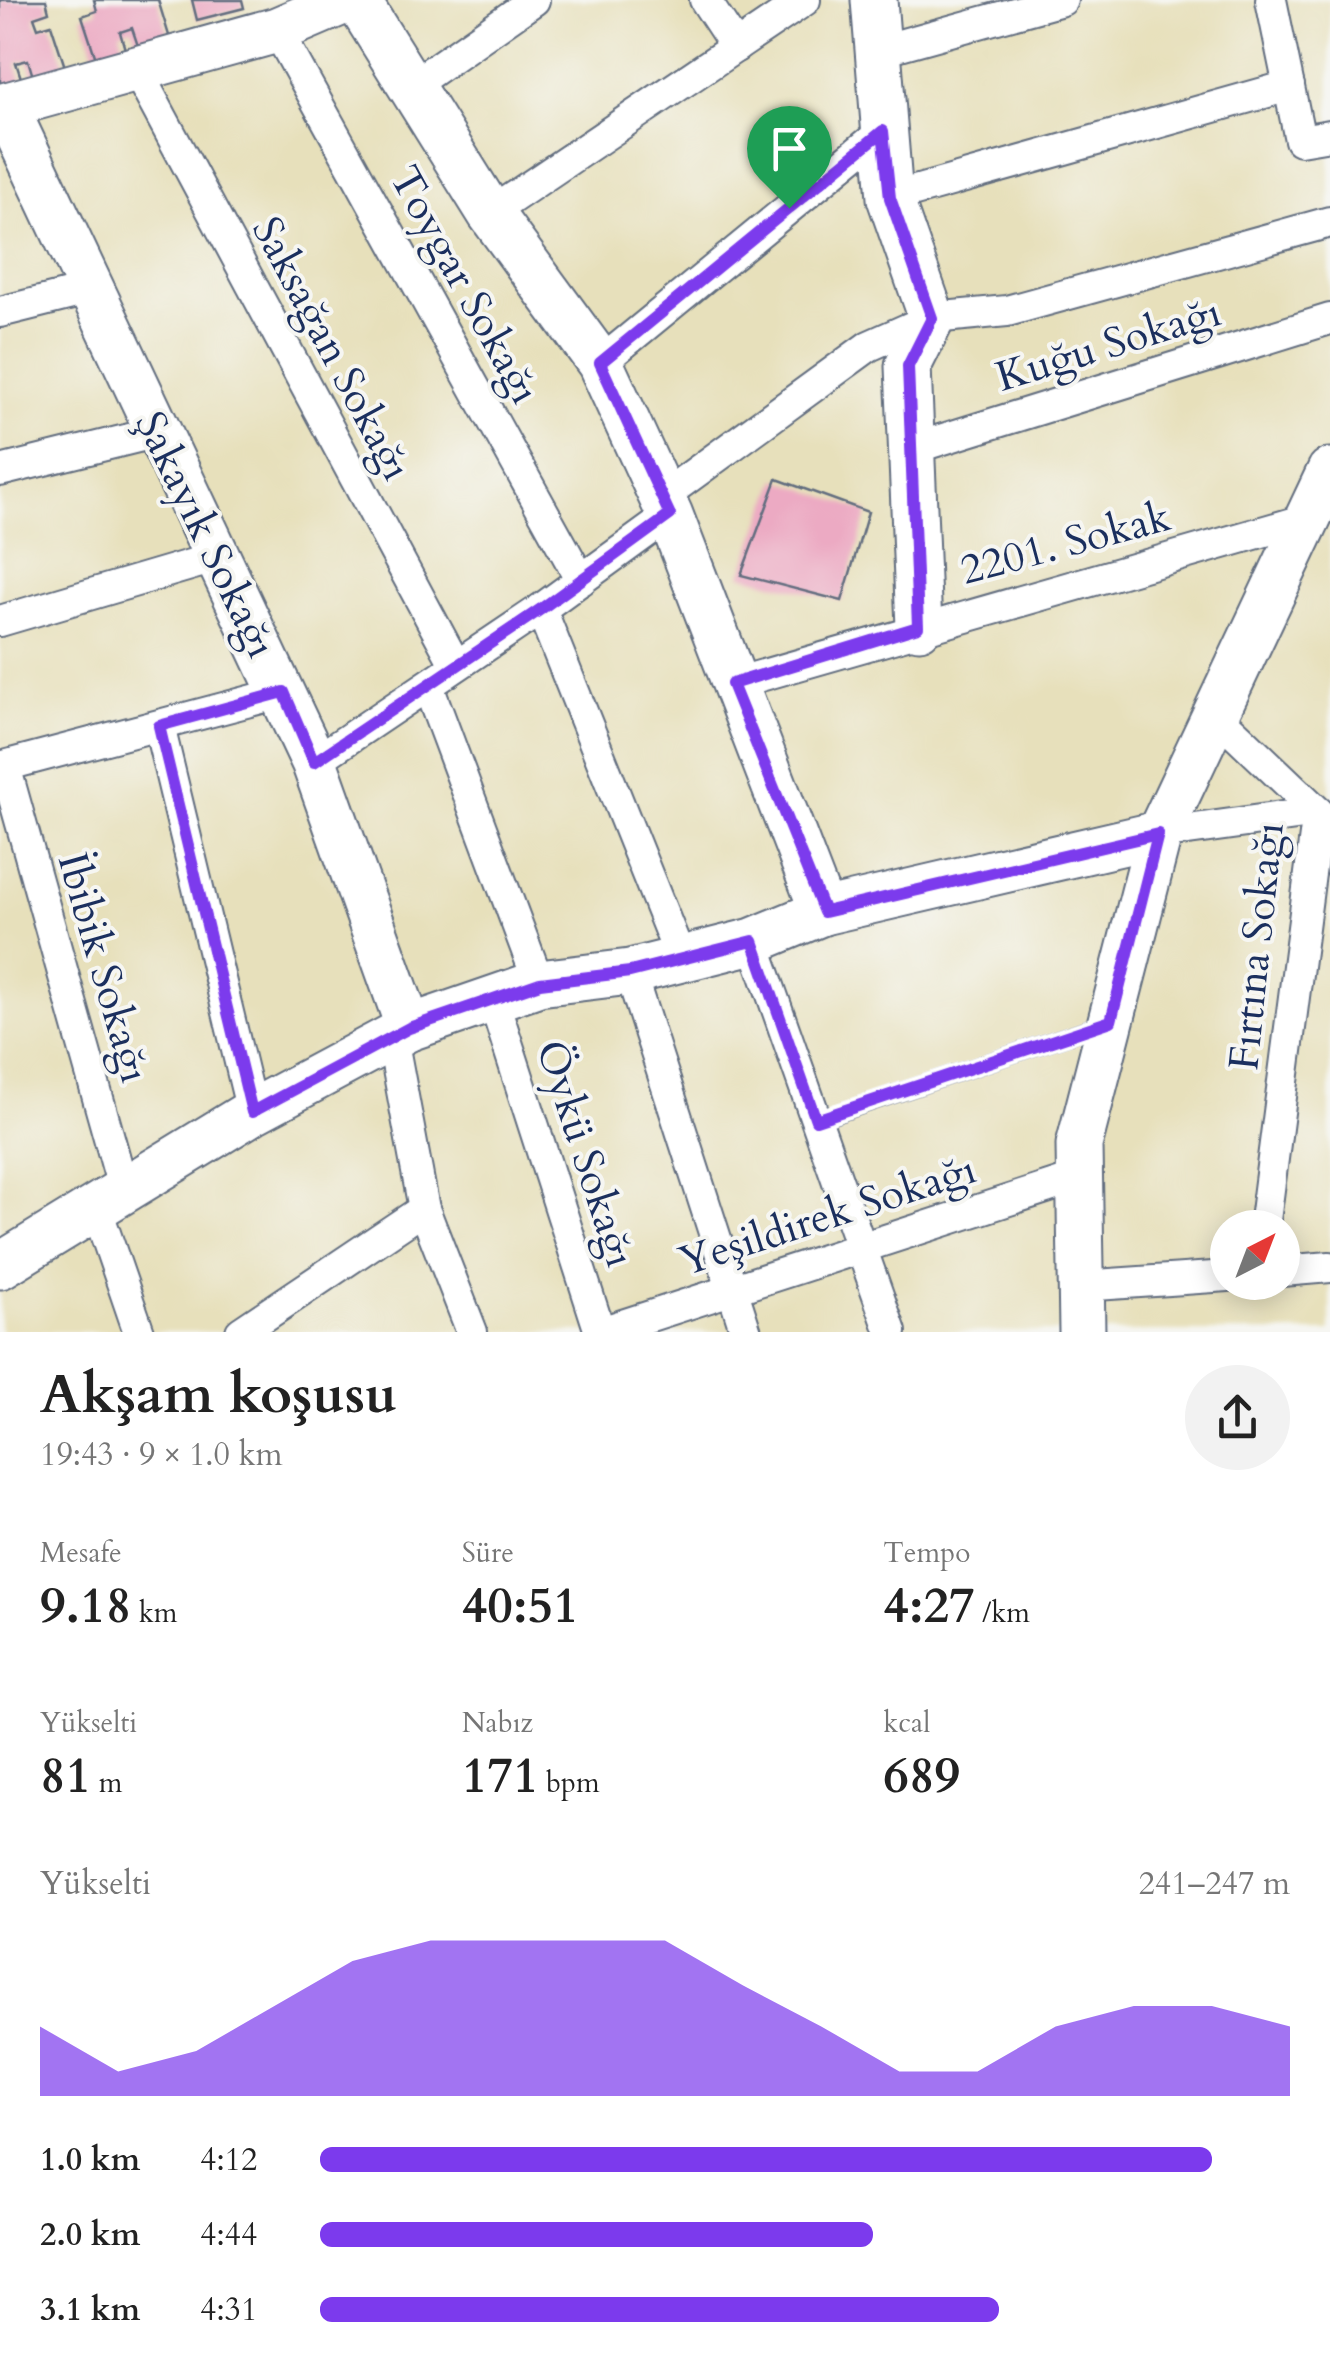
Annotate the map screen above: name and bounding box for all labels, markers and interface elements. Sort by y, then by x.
pin [747,106,832,209]
icon: arrive [762,121,817,176]
street label: Toygar Sokağı [376,156,554,414]
street label: Saksağan Sokağı [238,207,425,490]
street label: Kuğu Sokağı [989,283,1228,406]
street label: Şakayık Sokağı [121,402,290,667]
street label: 2201. Sokak [954,488,1177,599]
street label: Fırtına Sokağı [1215,819,1298,1073]
street label: İbibik Sokağı [44,846,164,1089]
street label: Öykü Sokağı [522,1033,649,1274]
street label: Yeşildirek Sokağı [672,1141,983,1290]
north arrow [1210,1210,1300,1300]
map controls [1210,1210,1300,1300]
text: Akşam koşusu [40,1358,397,1432]
button: share [1185,1365,1290,1470]
text: 19:43 · 9 × 1.0 km [40,1433,283,1477]
text: Mesafe [40,1534,122,1572]
text: Süre [462,1534,514,1572]
text: Tempo [883,1534,970,1572]
text: 9.18 [40,1572,131,1640]
text: 40:51 [462,1572,579,1640]
text: 4:27 [883,1572,975,1640]
text: km [131,1594,178,1632]
text: /km [975,1594,1030,1632]
text: Yükselti [40,1704,137,1742]
text: Nabız [462,1704,533,1742]
text: kcal [883,1704,930,1742]
text: 81 [40,1742,91,1810]
text: 171 [462,1742,539,1810]
text: 689 [883,1742,960,1810]
text: m [91,1764,122,1802]
text: bpm [539,1764,600,1802]
text: Yükselti [40,1862,151,1906]
text: 241–247 m [1138,1862,1290,1906]
text: 1.0 km [40,2138,140,2182]
text: 4:12 [200,2138,257,2182]
text: 2.0 km [40,2213,140,2257]
text: 4:44 [200,2213,257,2257]
text: 3.1 km [40,2288,140,2332]
text: 4:31 [200,2288,257,2332]

